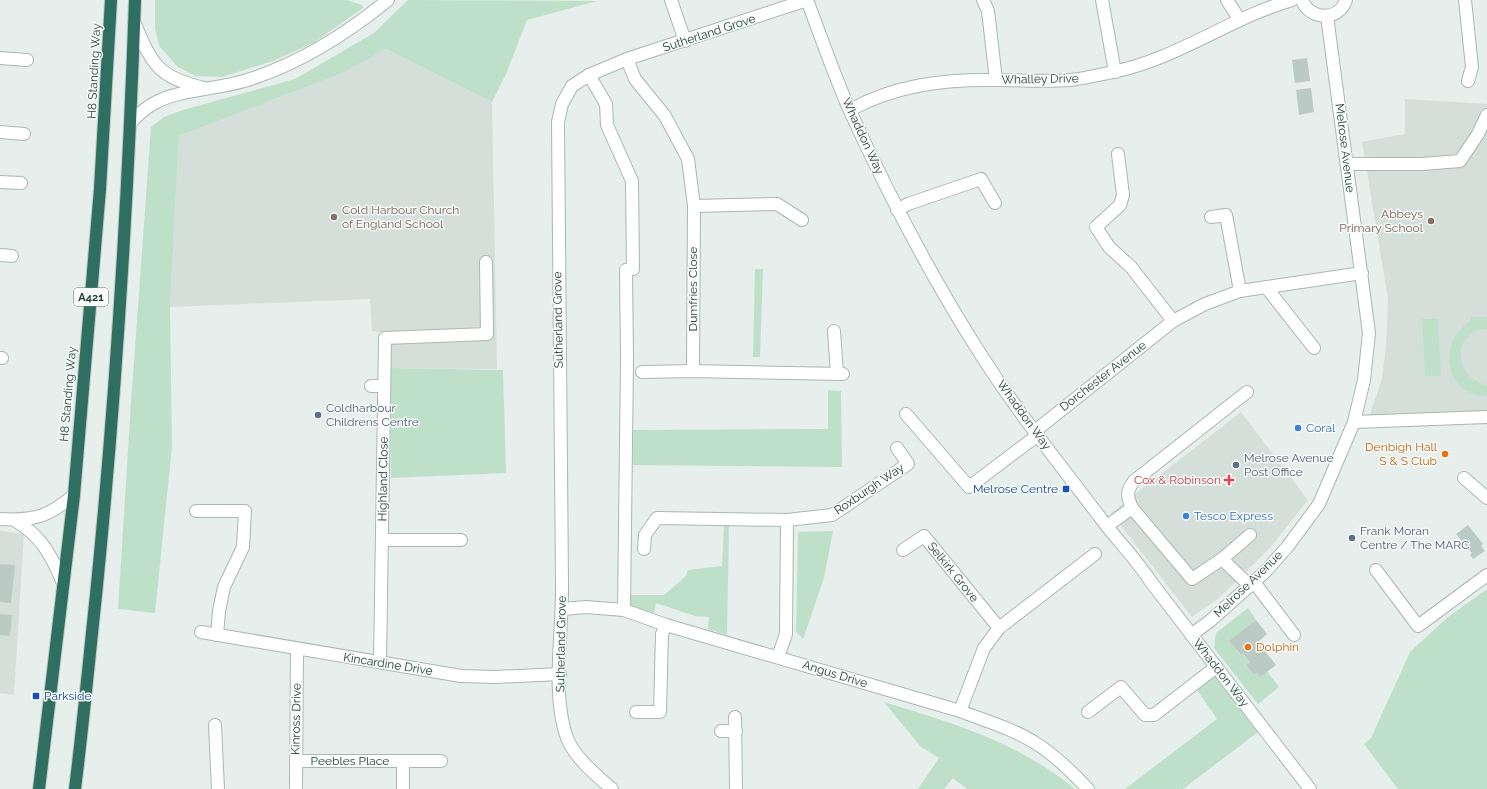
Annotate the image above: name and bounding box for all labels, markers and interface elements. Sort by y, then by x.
street label: Sutherland Grove [661,11,757,55]
street label: H8 Standing Way [85,22,104,119]
street label: Whalley Drive [1001,71,1079,87]
street label: Whaddon Way [839,96,887,177]
street label: Melrose Avenue [1333,103,1357,193]
place label: Cold Harbour Church of England School [342,203,459,231]
place label: Abbeys Primary School [1339,207,1424,235]
marker: Cold Harbour Church of England School [329,212,339,222]
marker: Abbeys Primary School [1426,216,1436,226]
street label: Dumfries Close [686,247,700,331]
street label: Sutherland Grove [550,272,566,368]
road number: A421 [74,288,108,306]
street label: Dorchester Avenue [1057,338,1149,414]
street label: H8 Standing Way [57,345,79,442]
street label: Whaddon Way [994,377,1054,453]
place label: Coldharbour Childrens Centre [326,401,419,429]
marker: Coldharbour Childrens Centre [313,410,323,420]
place label: Coral [1306,421,1336,435]
marker: Coral [1293,423,1303,433]
street label: Highland Close [375,437,391,521]
place label: Denbigh Hall S & S Club [1365,440,1438,468]
marker: Denbigh Hall S & S Club [1440,449,1450,459]
place label: Melrose Avenue Post Office [1244,451,1334,479]
street label: Roxburgh Way [832,460,907,517]
marker: Melrose Avenue Post Office [1231,460,1241,470]
place label: Cox & Robinson [1134,473,1221,487]
marker: Cox & Robinson [1224,475,1234,485]
place label: Melrose Centre [973,482,1058,496]
marker: Melrose Centre [1061,484,1071,494]
place label: Tesco Express [1194,509,1273,523]
marker: Tesco Express [1181,511,1191,521]
place label: Frank Moran Centre / The MARC [1360,524,1469,552]
marker: Frank Moran Centre / The MARC [1347,533,1357,543]
street label: Selkirk Grove [925,539,981,605]
street label: Melrose Avenue [1211,548,1285,620]
street label: Sutherland Grove [553,596,569,692]
street label: Whaddon Way [1190,636,1252,710]
place label: Dolphin [1256,640,1299,654]
marker: Dolphin [1243,642,1253,652]
street label: Kincardine Drive [342,650,434,678]
street label: Angus Drive [801,657,869,691]
street label: Kinross Drive [288,683,304,755]
place label: Parkside [44,689,91,703]
marker: Parkside [31,691,41,701]
street label: Peebles Place [311,754,389,768]

